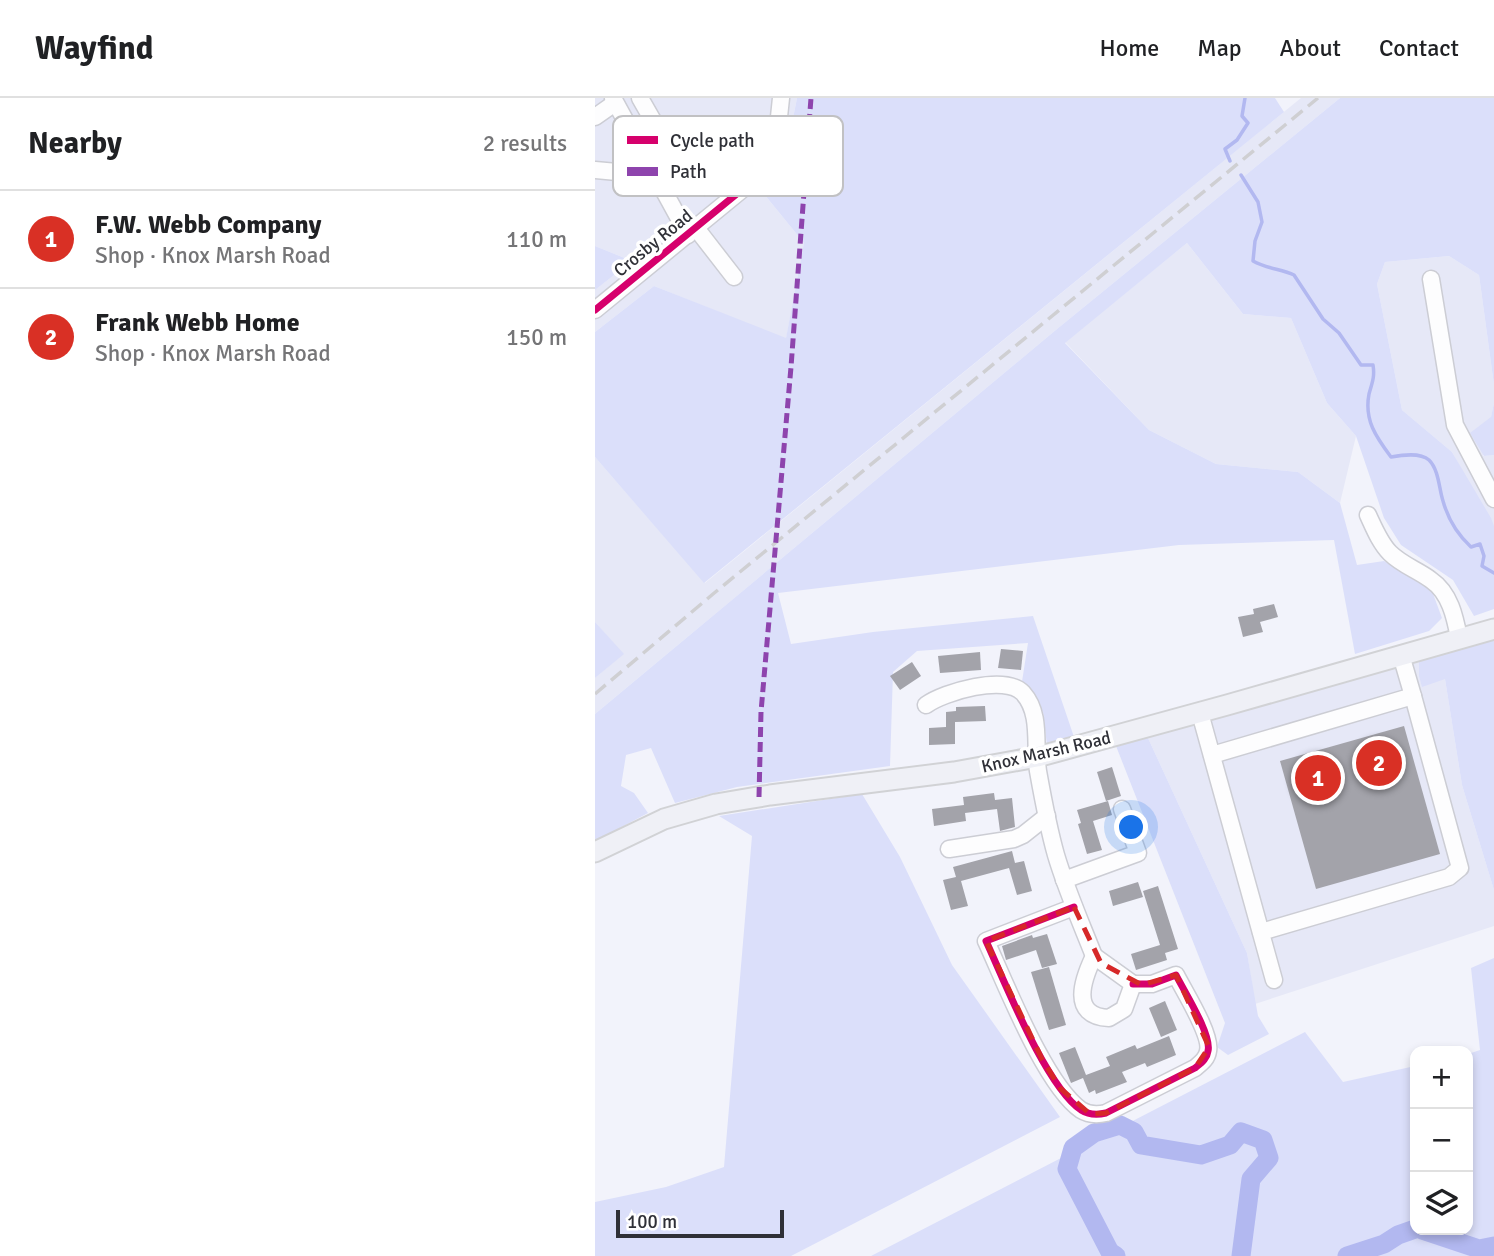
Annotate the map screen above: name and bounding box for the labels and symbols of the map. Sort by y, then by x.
legend [613,116,843,196]
text: Cycle path [670,129,755,153]
text: Path [670,160,707,184]
street label: Crosby Road [609,205,697,281]
street label: Knox Marsh Road [979,726,1113,778]
pin: 2 [1356,737,1402,789]
pin: 1 [1295,752,1341,804]
your location [1114,810,1148,844]
scale bar [616,1207,784,1239]

